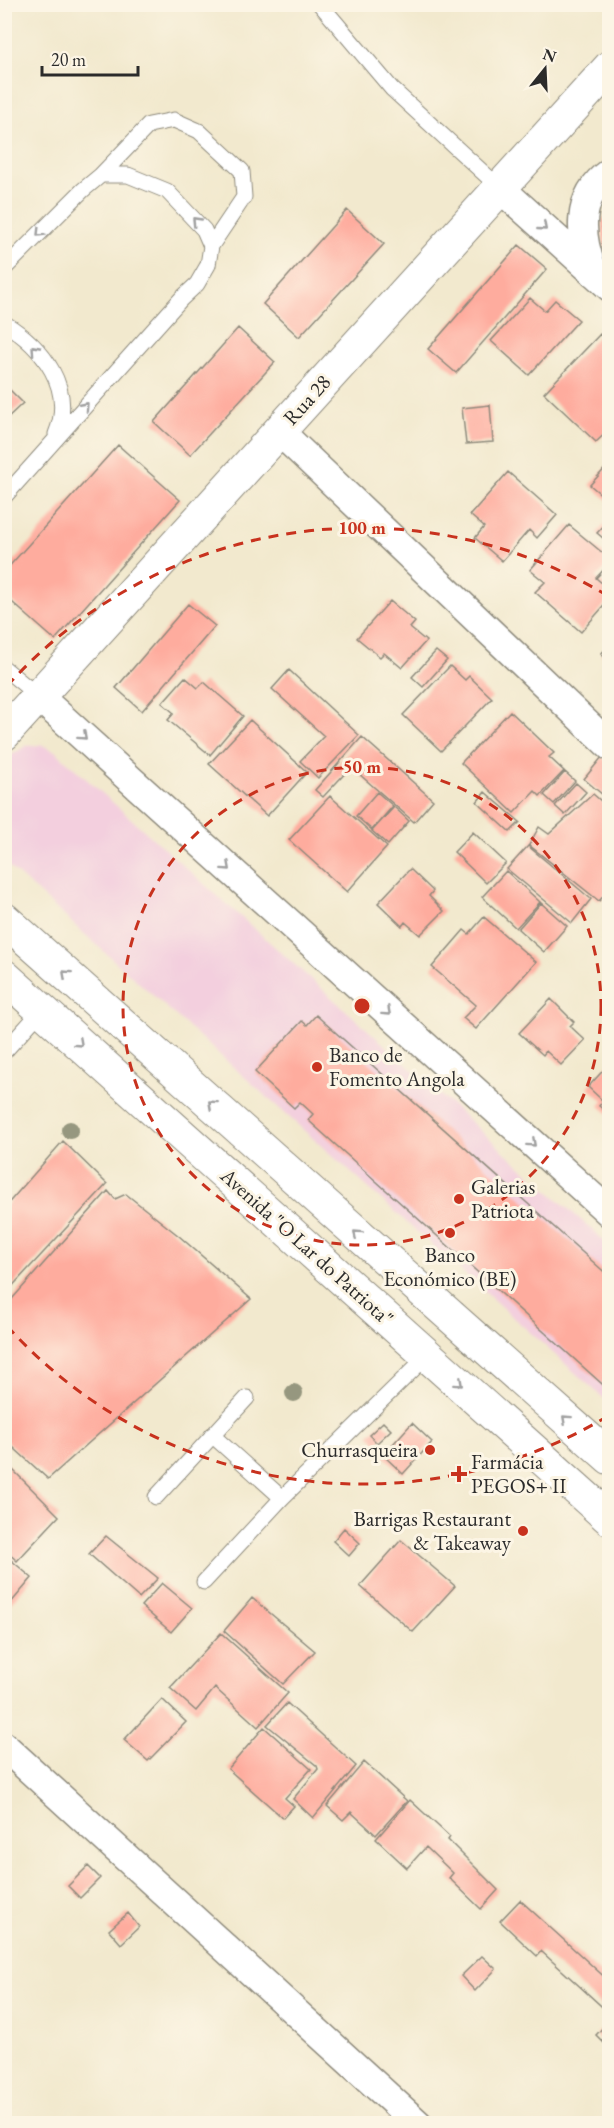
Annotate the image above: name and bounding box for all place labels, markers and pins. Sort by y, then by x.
centre of rings [352,996,372,1016]
place label: Banco de Fomento Angola [329,1041,465,1092]
marker: Banco de Fomento Angola [310,1060,324,1074]
place label: Galerias Patriota [471,1173,535,1224]
marker: Galerias Patriota [452,1192,466,1206]
marker: Banco Económico (BE) [443,1226,457,1240]
place label: Banco Económico (BE) [384,1241,516,1292]
place label: Churrasqueira [301,1436,419,1463]
marker: Churrasqueira [423,1443,437,1457]
place label: Farmácia PEGOS+ II [471,1448,566,1499]
marker: Farmácia PEGOS+ II [452,1467,466,1481]
place label: Barrigas Restaurant & Takeaway [354,1505,512,1556]
marker: Barrigas Restaurant & Takeaway [516,1524,530,1538]

